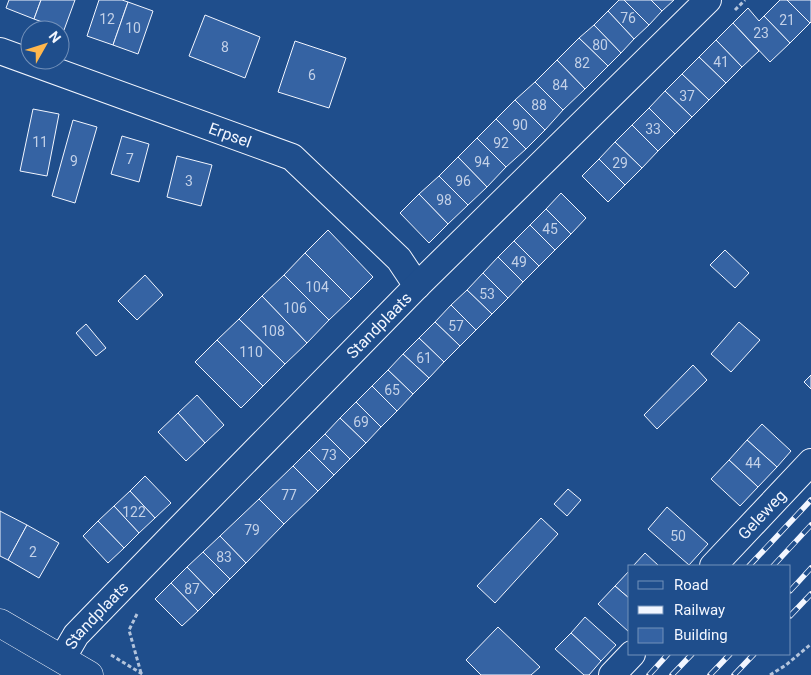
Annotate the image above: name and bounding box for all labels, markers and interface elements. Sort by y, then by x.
house number: 76 [620,10,636,26]
house number: 12 [99,11,115,27]
house number: 21 [779,12,795,28]
north arrow [20,20,70,70]
house number: 10 [125,20,141,36]
house number: 23 [753,25,769,41]
text: N [46,28,64,46]
house number: 80 [592,37,608,53]
house number: 8 [221,39,229,55]
house number: 41 [713,54,729,70]
house number: 82 [574,55,590,71]
house number: 6 [308,67,316,83]
house number: 84 [552,77,568,93]
house number: 37 [679,88,695,104]
house number: 88 [531,97,547,113]
house number: 90 [512,117,528,133]
street label: Erpsel [206,118,254,151]
house number: 33 [645,121,661,137]
house number: 11 [32,134,48,150]
house number: 92 [493,135,509,151]
house number: 7 [126,151,134,167]
house number: 9 [70,153,78,169]
house number: 94 [474,154,490,170]
house number: 29 [612,155,628,171]
house number: 3 [185,173,193,189]
house number: 96 [455,173,471,189]
house number: 98 [436,192,452,208]
house number: 45 [542,221,558,237]
house number: 49 [511,254,527,270]
house number: 104 [305,279,329,295]
house number: 53 [479,286,495,302]
street label: Standplaats [342,288,415,362]
house number: 106 [283,300,307,316]
house number: 57 [448,318,464,334]
house number: 108 [261,323,285,339]
house number: 110 [239,344,263,360]
house number: 61 [416,350,432,366]
house number: 65 [384,382,400,398]
house number: 69 [353,414,369,430]
house number: 73 [321,447,337,463]
house number: 44 [745,455,761,471]
street label: Geleweg [734,486,790,543]
house number: 77 [281,487,297,503]
house number: 122 [122,504,146,520]
house number: 79 [244,522,260,538]
house number: 50 [670,528,686,544]
house number: 2 [29,544,37,560]
house number: 83 [216,549,232,565]
legend [628,565,791,655]
text: Road [674,576,708,594]
street label: Standplaats [61,578,132,652]
house number: 87 [184,581,200,597]
text: Railway [674,601,725,619]
text: Building [674,626,728,644]

